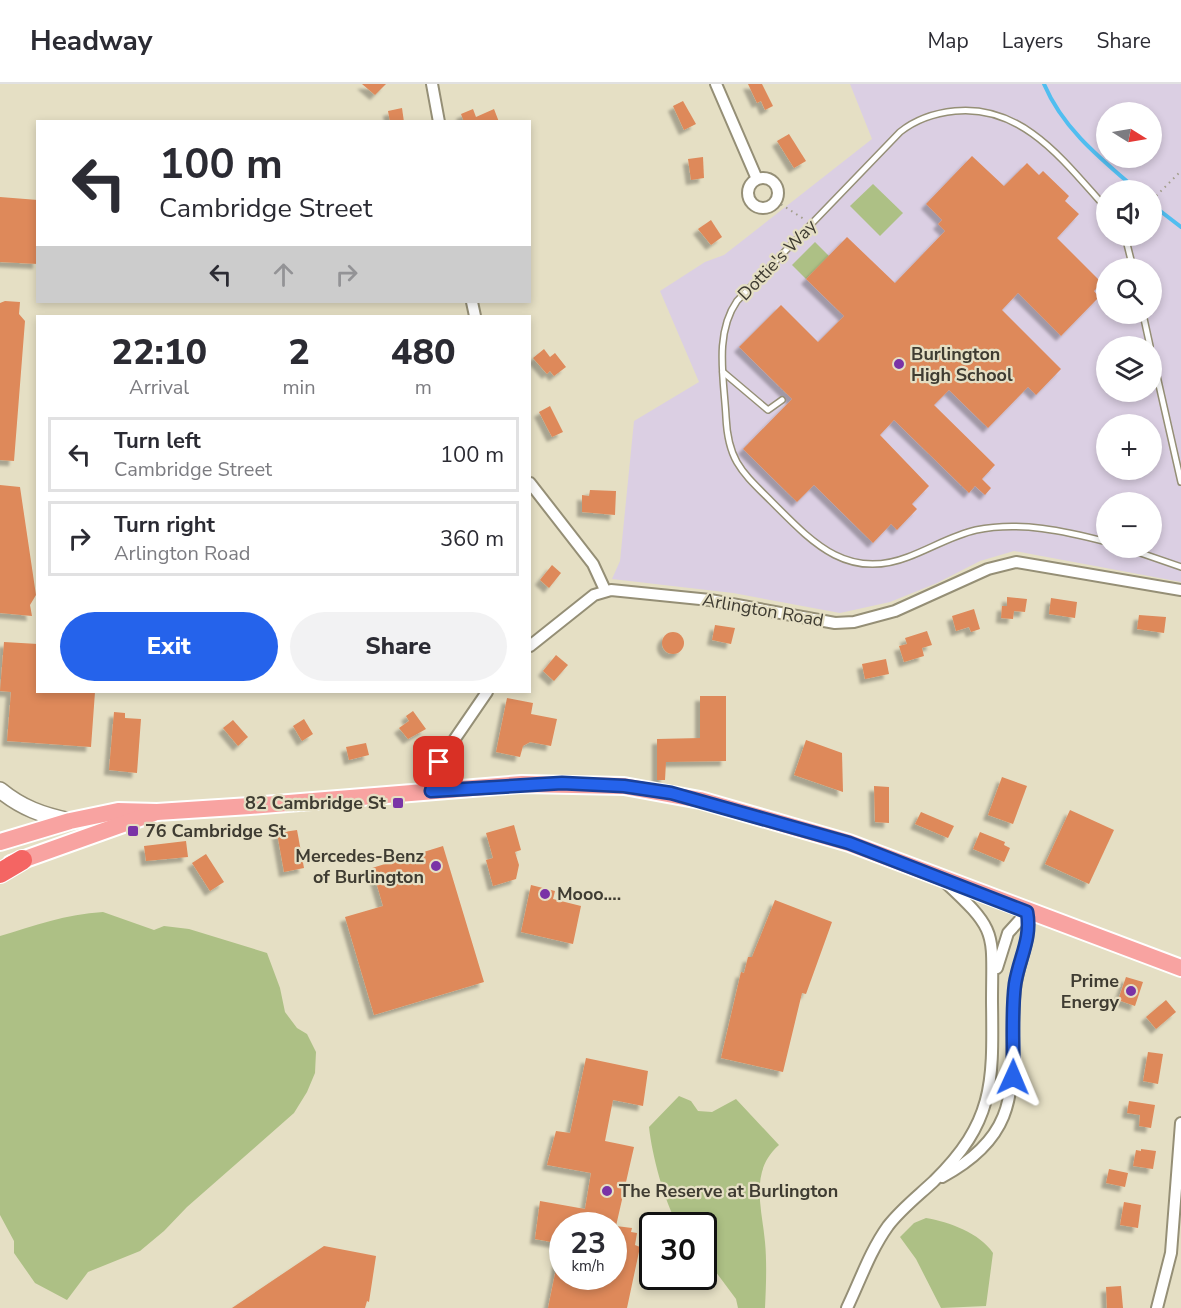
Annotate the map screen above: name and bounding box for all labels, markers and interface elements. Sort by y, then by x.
text: Headway [30,22,152,60]
text: Map [927,27,969,55]
text: Layers [1002,27,1063,55]
text: Share [1096,27,1151,55]
north arrow [1096,102,1162,168]
map controls [1096,102,1162,558]
text: 100 m [159,136,283,193]
icon: left [60,144,138,222]
button: sound [1096,180,1162,246]
text: Cambridge Street [159,190,372,227]
street label: Dottie's Way [732,214,822,306]
icon: left [204,258,237,291]
icon: ahead [267,258,300,291]
icon: right [330,258,363,291]
button: search [1096,258,1162,324]
text: 22:10 [111,328,207,377]
text: 2 [288,328,310,377]
text: 480 [391,328,456,377]
button: layers [1096,336,1162,402]
place label: Burlington High School [911,342,1013,387]
marker: Burlington High School [892,357,906,371]
text: Arrival [129,374,189,401]
text: min [282,374,316,401]
text: m [415,374,432,401]
button: + [1096,414,1162,480]
text: Turn left [114,426,201,456]
icon: left [63,438,96,471]
text: 100 m [440,440,504,470]
text: Cambridge Street [114,456,272,483]
button: − [1096,492,1162,558]
text: Turn right [114,510,215,540]
icon: right [63,522,96,555]
text: 360 m [440,524,504,554]
text: Arlington Road [114,540,250,567]
street label: Arlington Road [700,588,826,632]
button: Exit [60,612,278,681]
button: Share [290,612,507,681]
pin [413,736,464,787]
icon: arrive [422,745,455,778]
place label: 82 Cambridge St [245,791,386,815]
marker: 82 Cambridge St [391,796,405,810]
place label: 76 Cambridge St [145,819,286,843]
marker: 76 Cambridge St [126,824,140,838]
place label: Mercedes-Benz of Burlington [295,844,424,889]
marker: Mercedes-Benz of Burlington [429,859,443,873]
place label: Mooo.... [557,882,621,906]
marker: Mooo.... [538,887,552,901]
place label: Prime Energy [1061,969,1120,1014]
marker: Prime Energy [1124,984,1138,998]
position arrow [981,1045,1045,1109]
place label: The Reserve at Burlington [619,1179,838,1203]
marker: The Reserve at Burlington [600,1184,614,1198]
speed limit sign: 30 [639,1212,717,1290]
text: 23 [570,1223,606,1264]
text: km/h [571,1256,605,1276]

